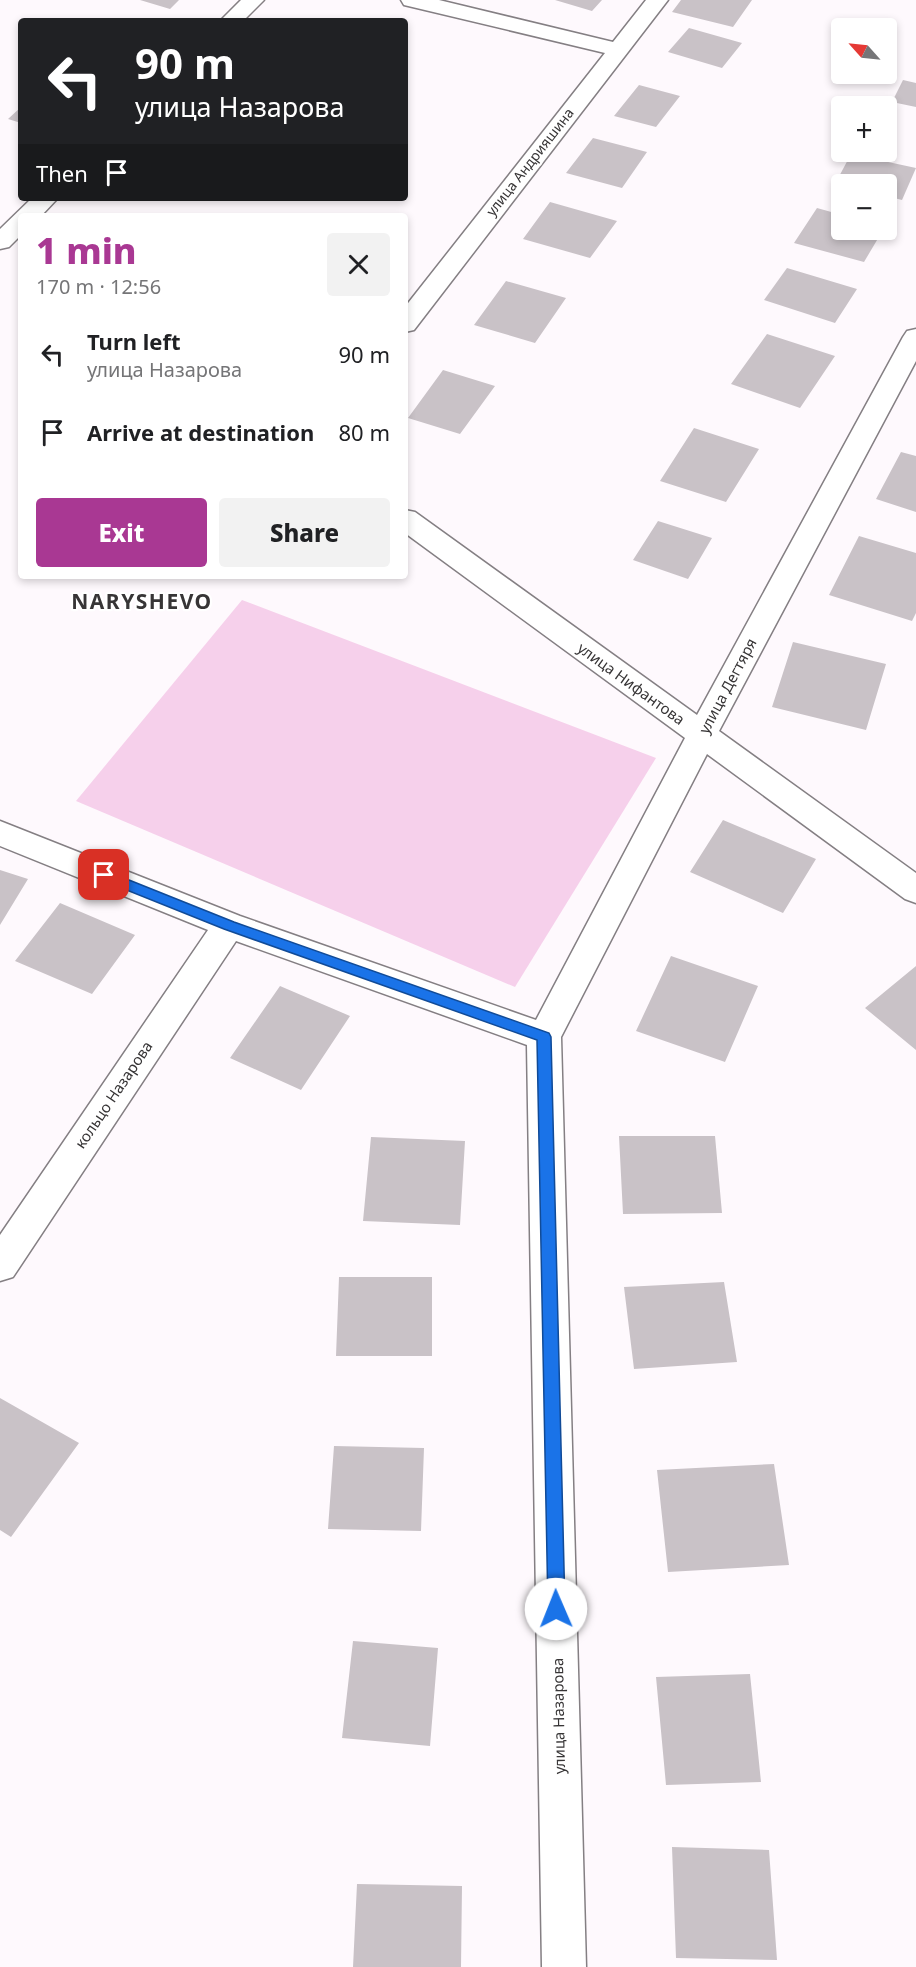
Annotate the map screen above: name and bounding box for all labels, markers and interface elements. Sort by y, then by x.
north arrow [831,18,897,84]
map controls [831,18,897,240]
text: 90 m [135,34,235,91]
icon: left [36,42,114,120]
text: улица Назарова [135,88,345,125]
button: + [831,96,897,162]
street label: улица Андрияшина [481,104,578,220]
icon: arrive [100,156,133,189]
text: Then [36,158,88,188]
button: − [831,174,897,240]
text: 1 min [36,226,137,275]
button: close [327,233,390,296]
text: 170 m · 12:56 [36,273,161,300]
text: Turn left [87,326,181,356]
icon: left [36,338,69,371]
text: 90 m [339,339,390,369]
text: улица Назарова [87,356,242,383]
icon: arrive [36,416,69,449]
text: Arrive at destination [87,417,314,447]
text: 80 m [339,417,390,447]
button: Exit [36,498,207,567]
button: Share [219,498,390,567]
district label: NARYSHEVO [71,587,213,615]
street label: улица Дегтяря [694,634,761,737]
street label: улица Нифантова [574,637,689,729]
pin [78,849,129,900]
icon: arrive [87,858,120,891]
street label: кольцо Назарова [70,1037,157,1152]
position arrow [524,1577,588,1641]
street label: улица Назарова [547,1658,569,1774]

